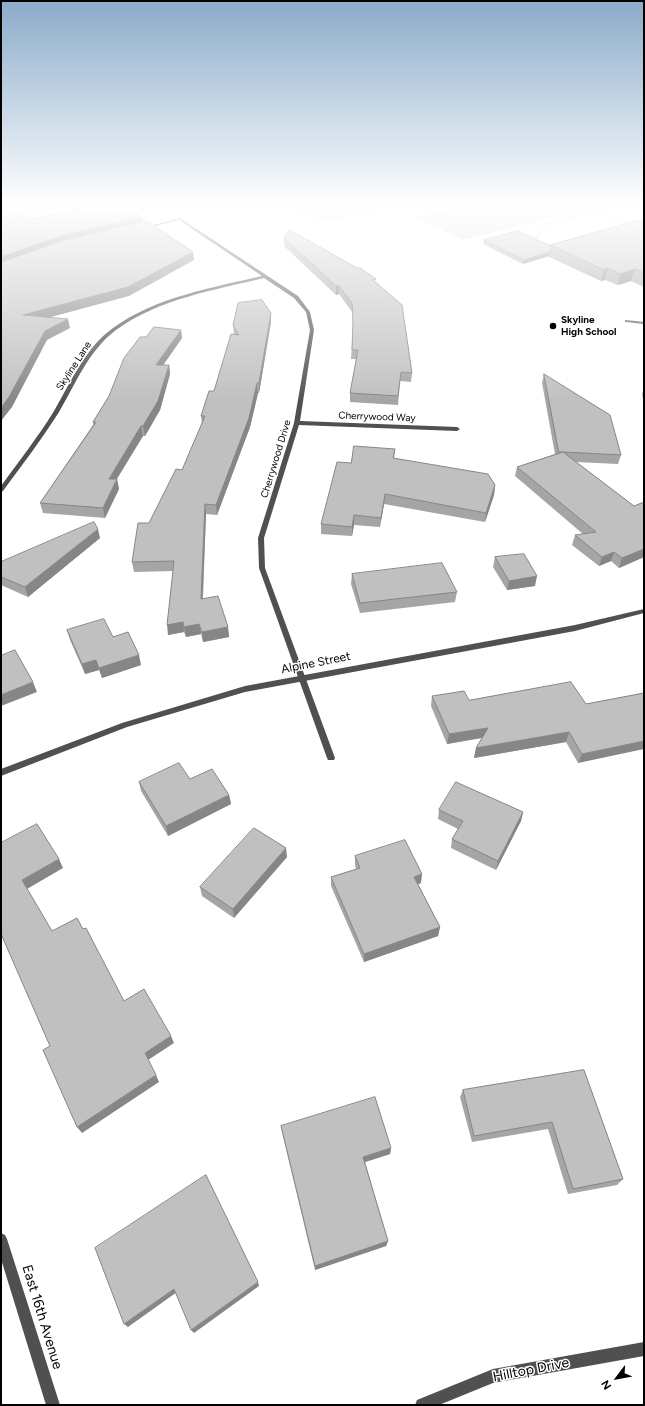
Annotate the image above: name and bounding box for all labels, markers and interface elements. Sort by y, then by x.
place label: Skyline High School [561,314,617,338]
marker: Skyline High School [548,321,558,331]
street label: Skyline Lane [54,339,94,393]
street label: Cherrywood Way [338,410,416,424]
street label: Cherrywood Drive [258,418,294,500]
street label: Alpine Street [280,649,352,677]
street label: East 16th Avenue [18,1263,66,1371]
street label: Hilltop Drive [491,1354,571,1386]
north arrow [597,1358,637,1398]
text: N [599,1378,614,1392]

